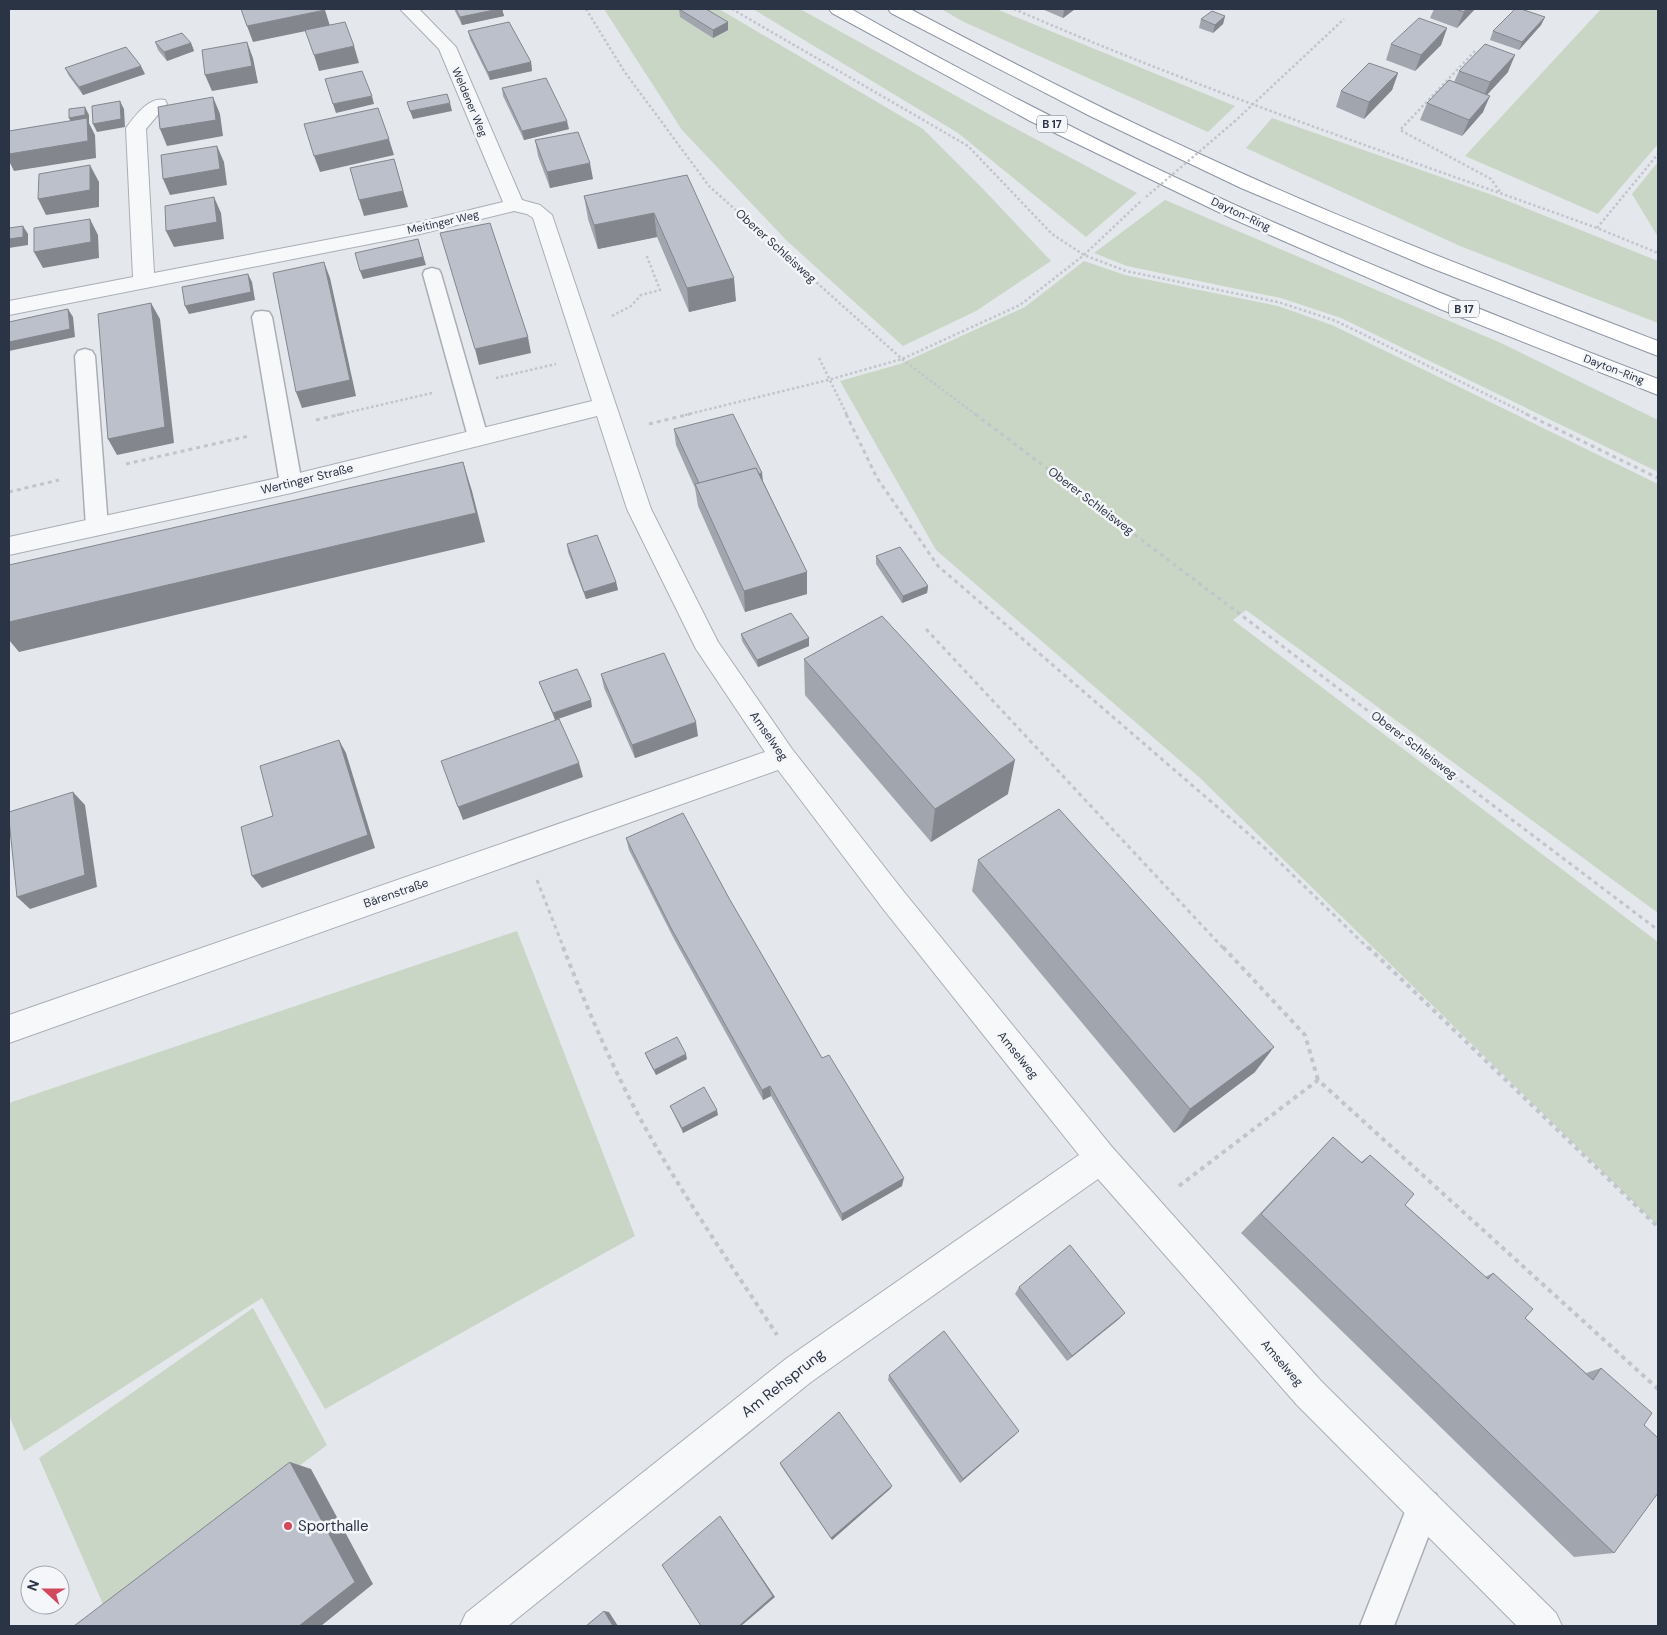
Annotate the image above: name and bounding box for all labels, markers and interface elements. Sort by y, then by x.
street label: Weldener Weg [449,65,491,139]
road number: B 17 [1037,116,1067,132]
street label: Dayton-Ring [1209,194,1273,234]
street label: Oberer Schleisweg [732,205,820,287]
street label: Meitinger Weg [406,207,480,237]
road number: B 17 [1449,300,1479,318]
street label: Dayton-Ring [1582,351,1646,387]
street label: Wertinger Straße [259,460,355,498]
street label: Oberer Schleisweg [1045,463,1137,539]
street label: Oberer Schleisweg [1368,707,1460,783]
street label: Amselweg [746,708,792,764]
street label: Bärenstraße [361,874,431,912]
street label: Amselweg [994,1028,1042,1082]
street label: Amselweg [1257,1336,1307,1390]
street label: Am Rehsprung [737,1344,829,1422]
place label: Sporthalle [298,1516,368,1536]
marker: Sporthalle [282,1520,294,1532]
north arrow [20,1565,70,1615]
text: N [23,1577,43,1593]

